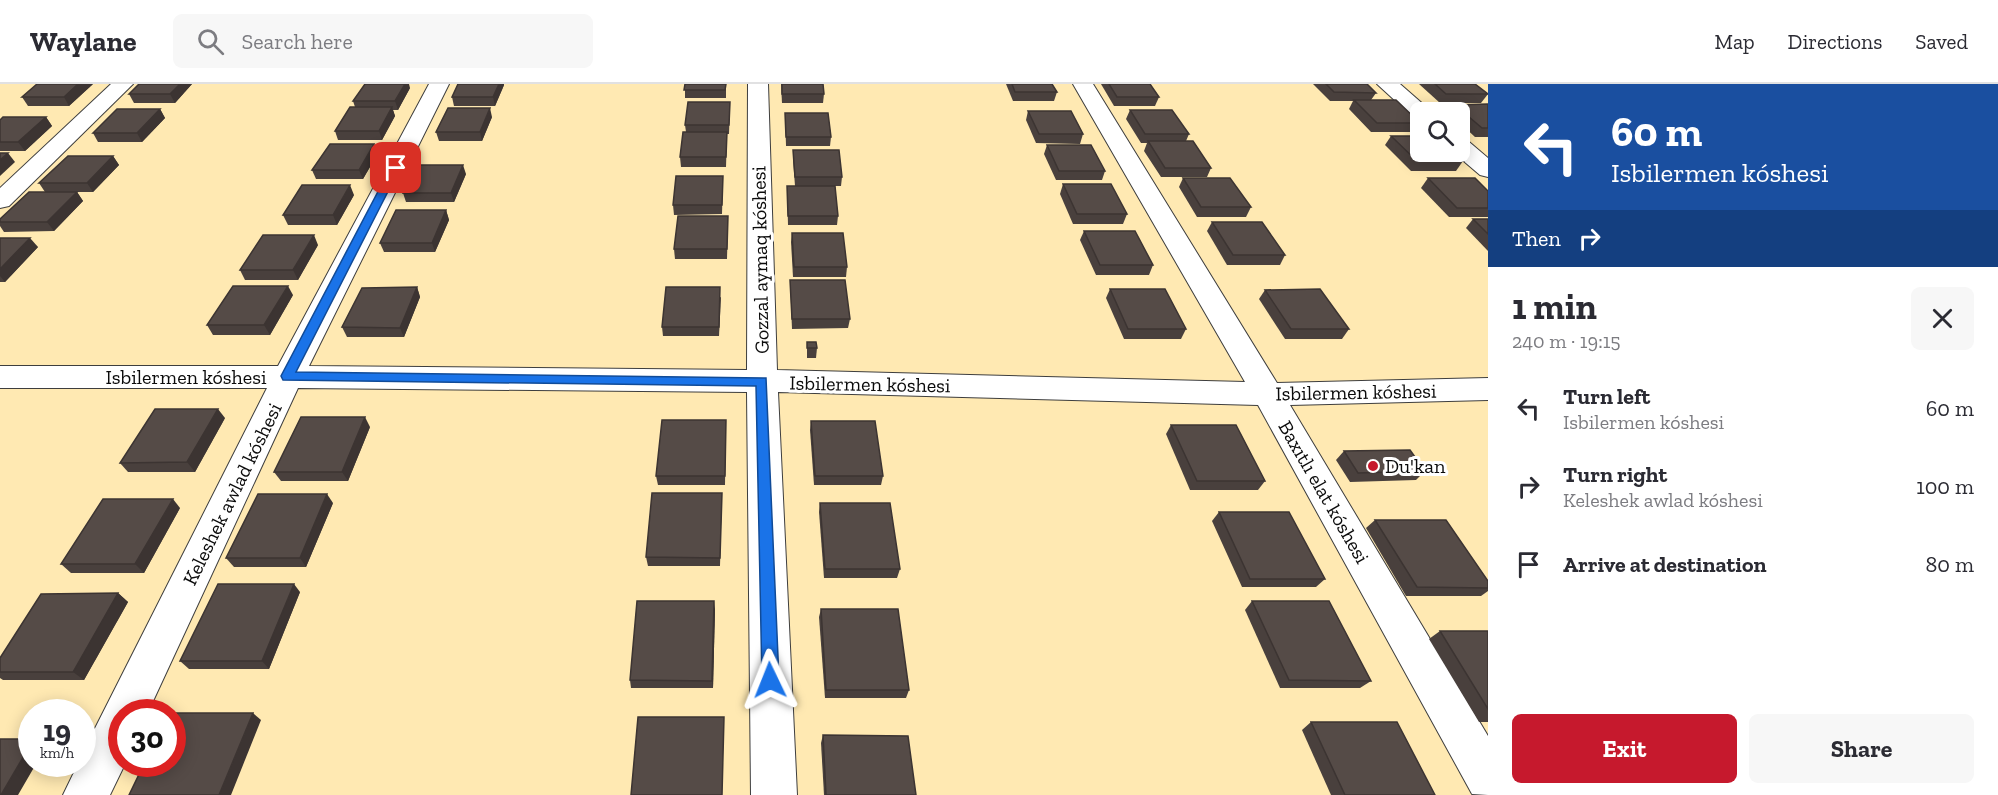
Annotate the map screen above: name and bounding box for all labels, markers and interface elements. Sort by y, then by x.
search box [173,14,593,68]
text: Waylane [30,25,137,58]
icon: search [194,25,227,58]
text: Search here [242,28,353,55]
text: Map [1715,29,1755,54]
text: Directions [1788,29,1882,54]
text: Saved [1915,29,1968,54]
map controls [1410,102,1470,162]
button: search [1410,102,1470,162]
text: 60 m [1611,106,1702,157]
icon: left [1512,108,1590,186]
pin [370,142,421,193]
icon: arrive [379,151,412,184]
text: Isbilermen kóshesi [1611,157,1829,189]
street label: Gozzal aymaq kóshesi [746,166,774,354]
icon: right [1573,222,1606,255]
text: Then [1512,225,1561,252]
text: 1 min [1512,285,1597,328]
button: close [1911,287,1974,350]
text: 240 m · 19:15 [1512,329,1621,353]
street label: Isbilermen kóshesi [105,365,267,389]
street label: Isbilermen kóshesi [789,371,951,397]
street label: Isbilermen kóshesi [1275,379,1437,405]
text: Turn left [1563,383,1650,410]
icon: left [1512,392,1545,425]
text: 60 m [1926,395,1974,422]
street label: Keleshek awlad kóshesi [177,399,287,589]
text: Isbilermen kóshesi [1563,410,1724,434]
street label: Baxıtlı elat kóshesi [1273,416,1375,568]
place label: Du'kan [1385,454,1446,478]
marker: Du'kan [1366,459,1380,473]
text: Turn right [1563,461,1667,488]
icon: right [1512,470,1545,503]
text: 100 m [1916,473,1974,500]
text: Keleshek awlad kóshesi [1563,488,1763,512]
icon: arrive [1512,548,1545,581]
text: Arrive at destination [1563,551,1766,578]
text: 80 m [1926,551,1974,578]
position arrow [738,648,802,712]
speed limit sign: 30 [108,699,186,777]
text: 19 [43,713,71,749]
button: Exit [1512,714,1737,783]
button: Share [1749,714,1974,783]
text: km/h [40,744,74,762]

